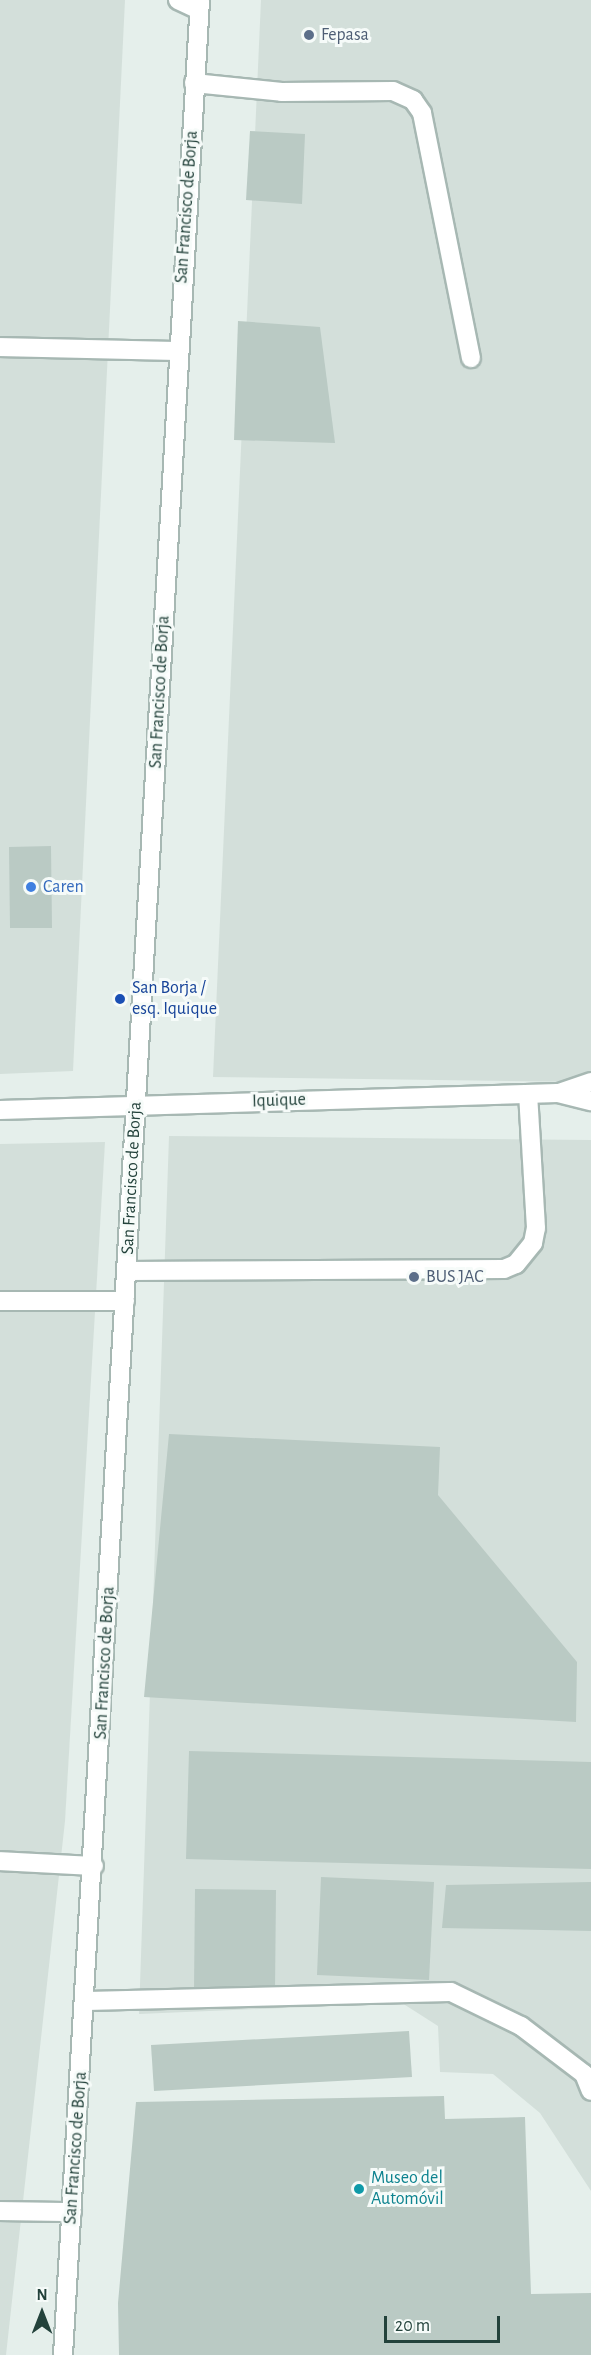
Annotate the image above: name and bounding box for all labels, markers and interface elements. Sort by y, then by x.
place label: Fepasa [321,24,369,46]
marker: Fepasa [302,28,316,42]
street label: San Francisco de Borja [171,130,203,284]
street label: San Francisco de Borja [145,615,175,769]
place label: Caren [43,876,84,898]
marker: Caren [24,880,38,894]
place label: San Borja / esq. Iquique [132,978,217,1020]
marker: San Borja / esq. Iquique [113,992,127,1006]
street label: Iquique [252,1089,306,1113]
street label: San Francisco de Borja [117,1101,147,1255]
place label: BUS JAC [426,1266,483,1288]
marker: BUS JAC [407,1270,421,1284]
street label: San Francisco de Borja [90,1586,120,1740]
street label: San Francisco de Borja [60,2071,92,2225]
place label: Museo del Automóvil [371,2168,444,2210]
marker: Museo del Automóvil [352,2182,366,2196]
north arrow [12,2283,72,2343]
text: N [36,2287,48,2303]
scale bar [387,2304,502,2342]
text: 20 m [395,2317,430,2335]

